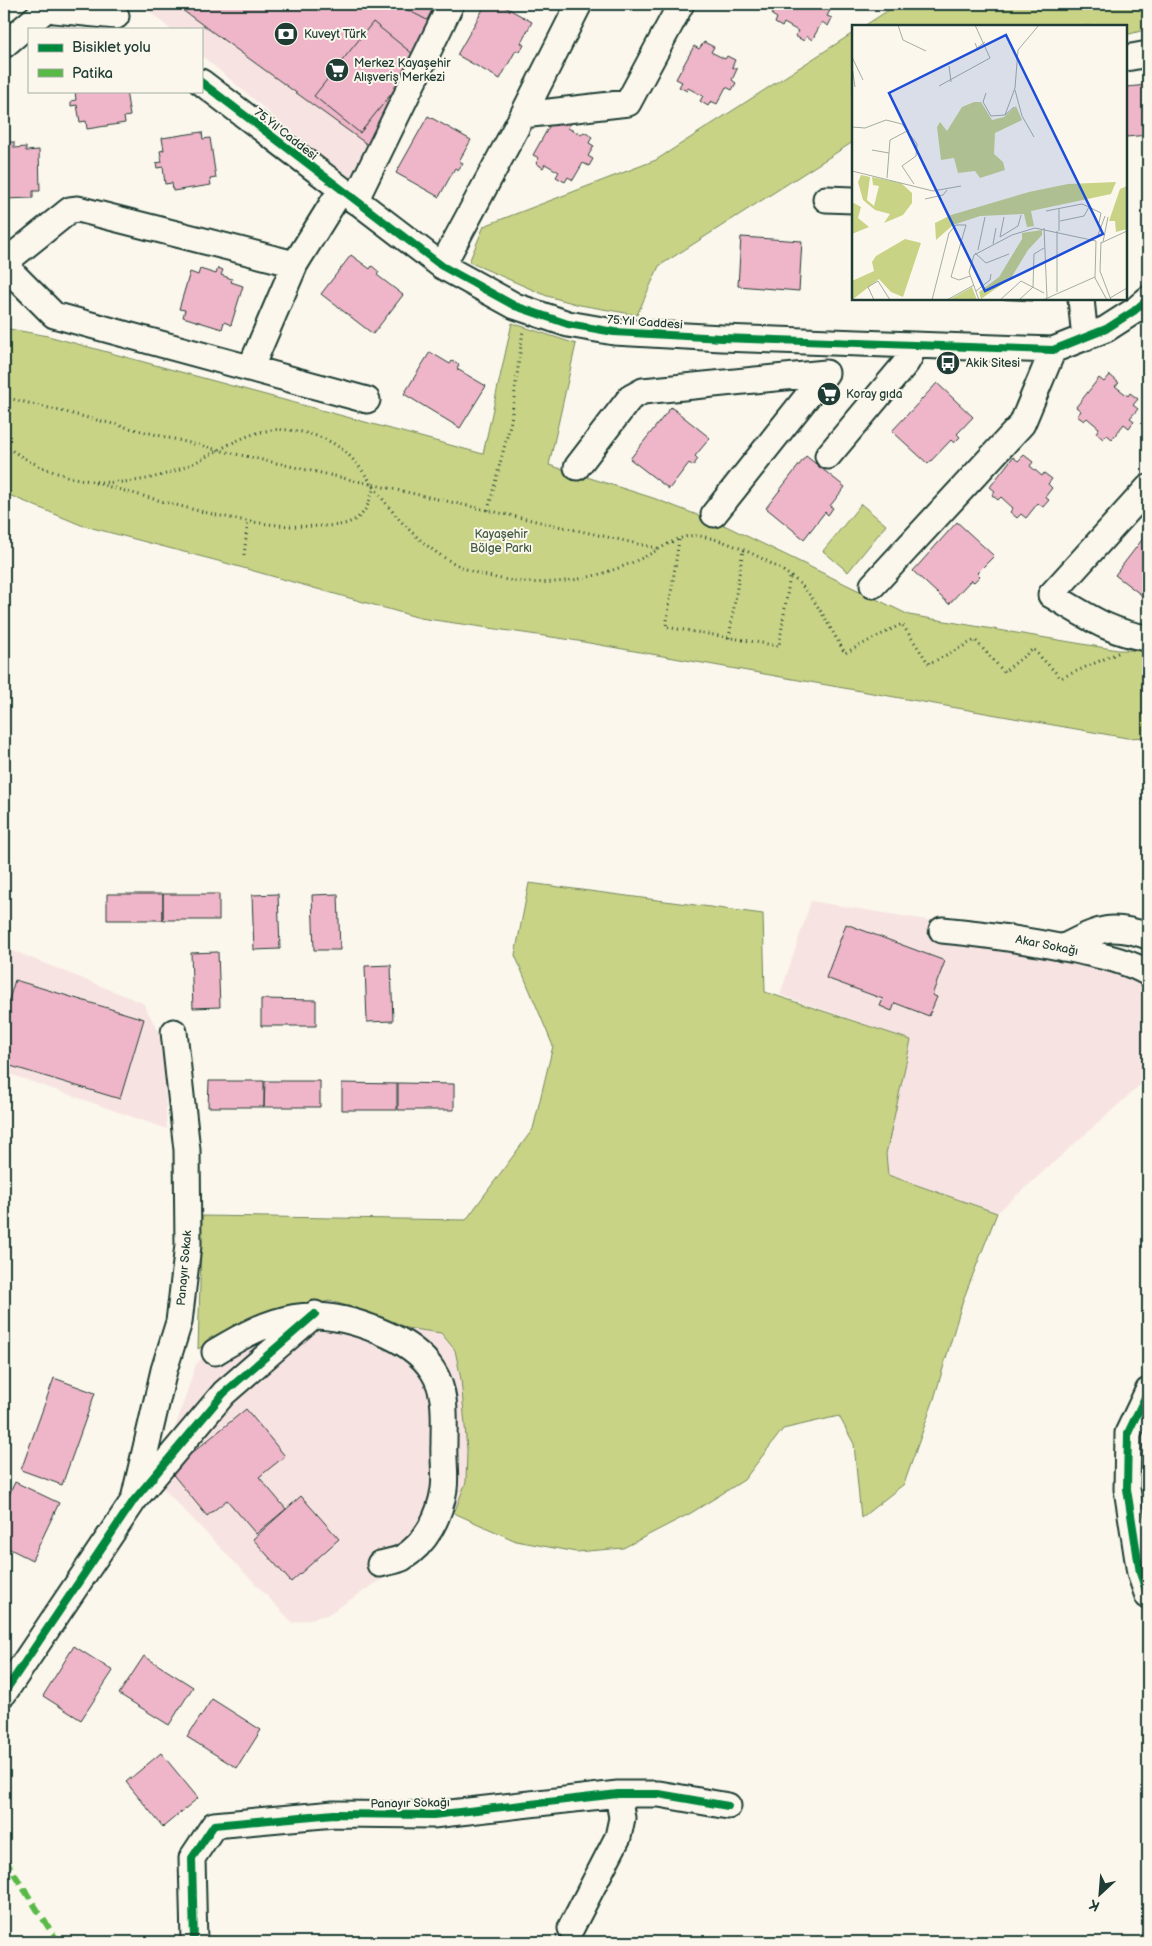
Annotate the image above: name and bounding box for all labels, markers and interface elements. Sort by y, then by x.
bank icon: Kuveyt Türk [273,21,299,47]
inset map [852,25,1127,300]
place label: Kuveyt Türk [304,27,366,42]
legend [28,28,202,92]
text: Bisiklet yolu [72,38,151,57]
place label: Merkez Kayaşehir Alışveriş Merkezi [354,56,451,85]
supermarket icon: Merkez Kayaşehir Alışveriş Merkezi [324,57,350,83]
text: Patika [72,64,113,83]
street label: 75.Yıl Caddesi [251,105,320,164]
street label: 75.Yıl Caddesi [607,312,683,333]
bus stop icon: Akik Sitesi [935,350,961,376]
place label: Akik Sitesi [966,356,1020,371]
supermarket icon: Koray gıda [816,381,842,407]
place label: Koray gıda [846,387,903,402]
park label: Kayaşehir Bölge Parkı [470,527,532,556]
street label: Akar Sokağı [1014,932,1080,959]
street label: Panayır Sokak [174,1230,195,1306]
street label: Panayır Sokağı [370,1795,450,1812]
north arrow [1074,1868,1124,1918]
text: K [1086,1895,1103,1915]

